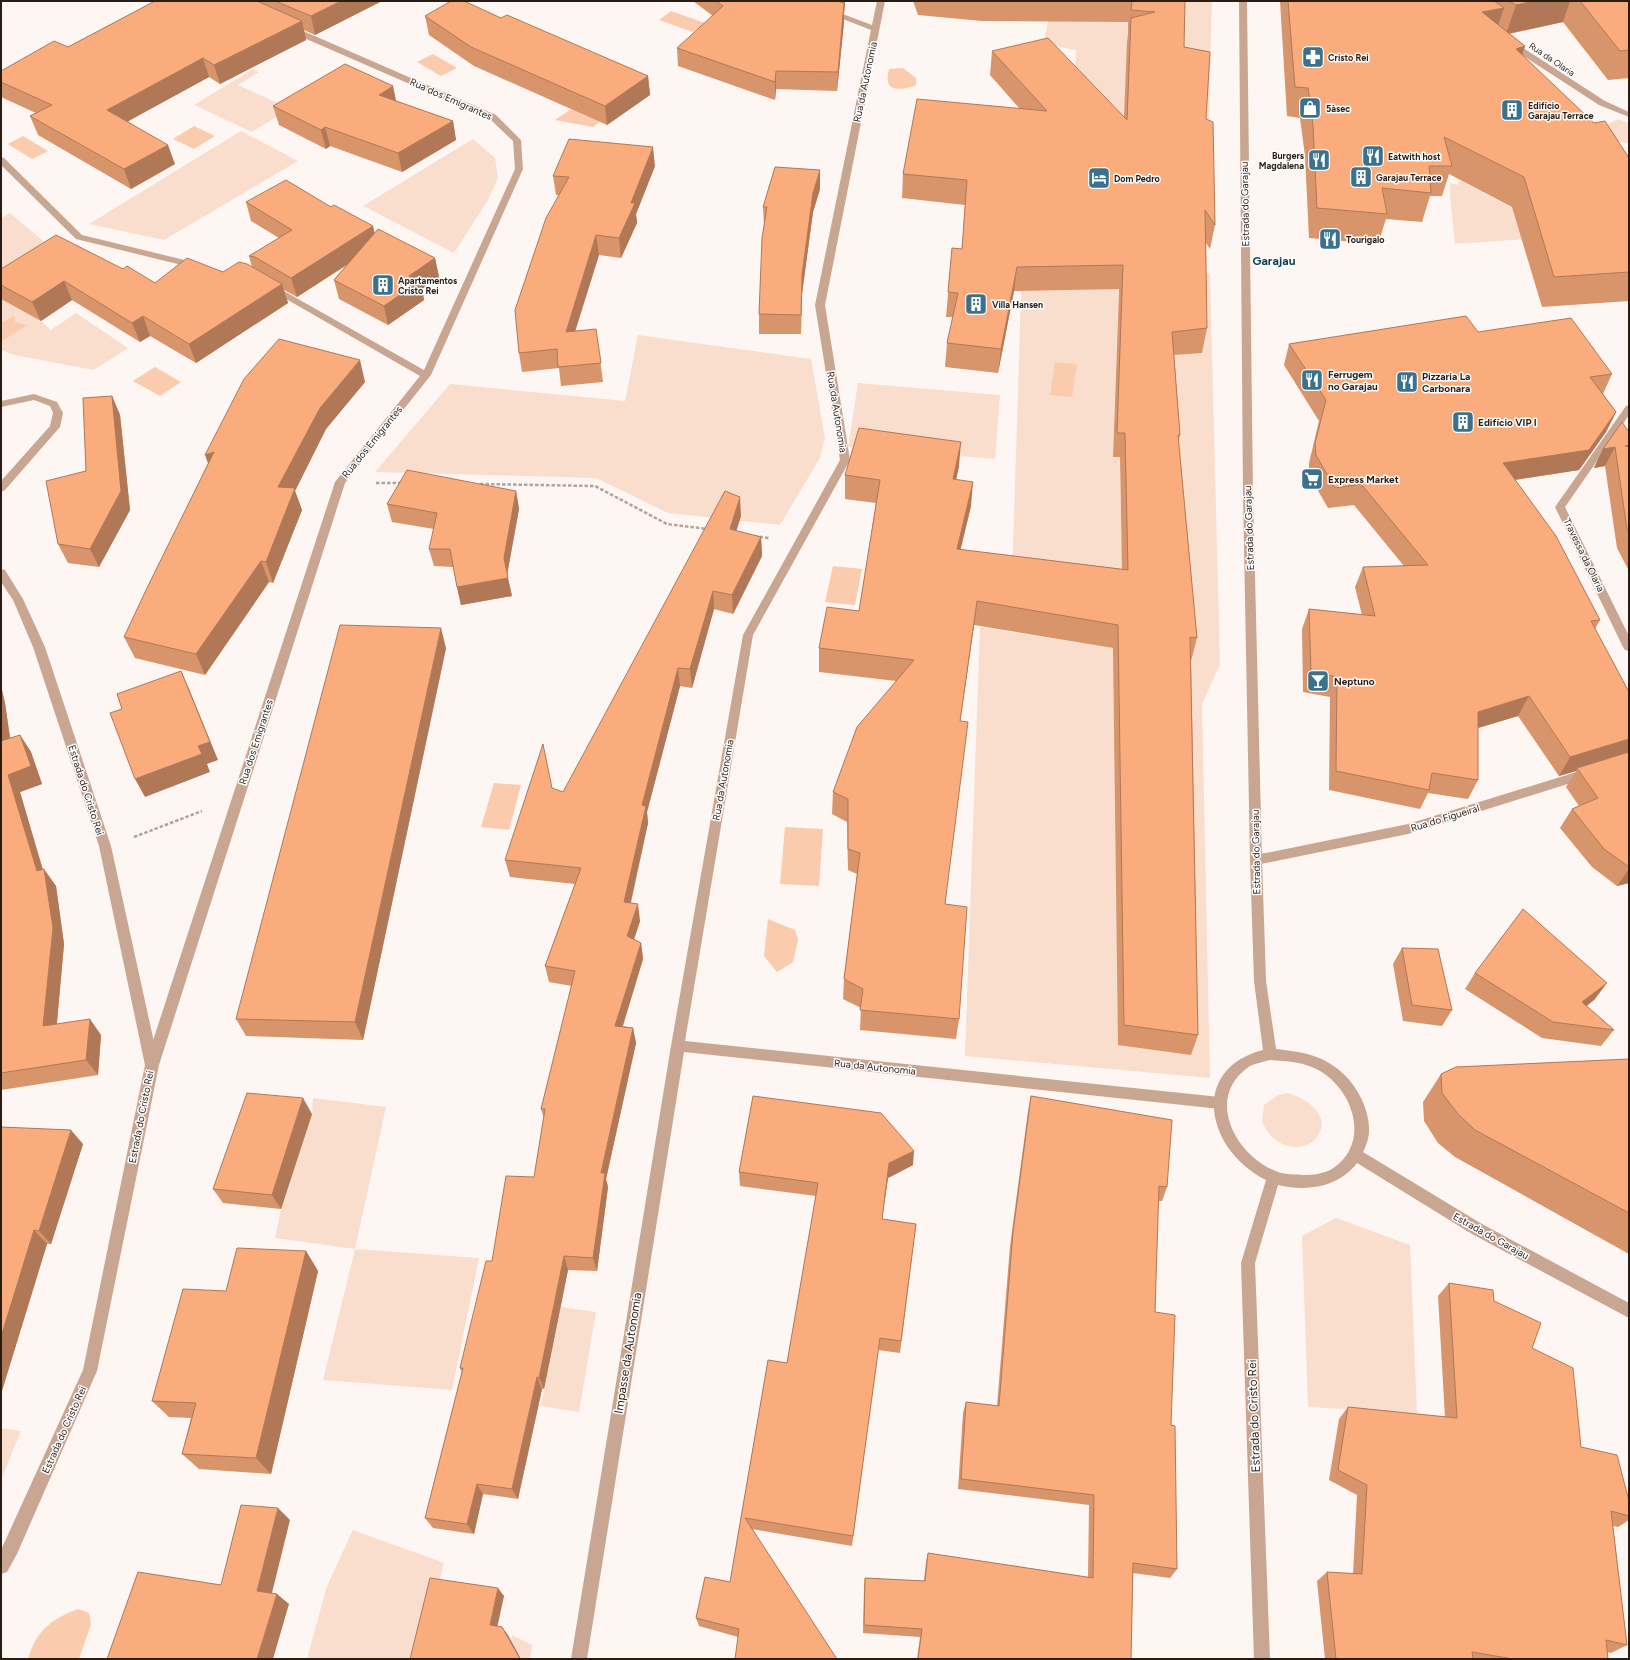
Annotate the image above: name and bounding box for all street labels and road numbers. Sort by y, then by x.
street label: Rua da Olaria [1527,40,1577,79]
street label: Rua da Autonomia [850,41,880,123]
street label: Rua dos Emigrantes [408,75,494,123]
street label: Estrada do Garajau [1238,161,1252,247]
street label: Rua da Autonomia [824,370,850,454]
street label: Rua dos Emigrantes [339,403,405,481]
street label: Estrada do Garajau [1241,485,1257,571]
street label: Travessa da Olaria [1561,516,1607,594]
street label: Rua dos Emigrantes [236,697,276,786]
street label: Rua da Autonomia [709,738,737,822]
street label: Estrada do Cristo Rei [65,743,107,837]
street label: Rua do Figueiral [1409,801,1481,835]
street label: Estrada do Garajau [1249,809,1263,895]
street label: Rua da Autonomia [834,1056,916,1078]
street label: Estrada do Cristo Rei [126,1070,156,1164]
street label: Estrada do Garajau [1451,1210,1531,1262]
street label: Impasse da Autonomia [612,1291,644,1415]
street label: Estrada do Cristo Rei [1245,1359,1263,1473]
street label: Estrada do Cristo Rei [39,1384,89,1476]

